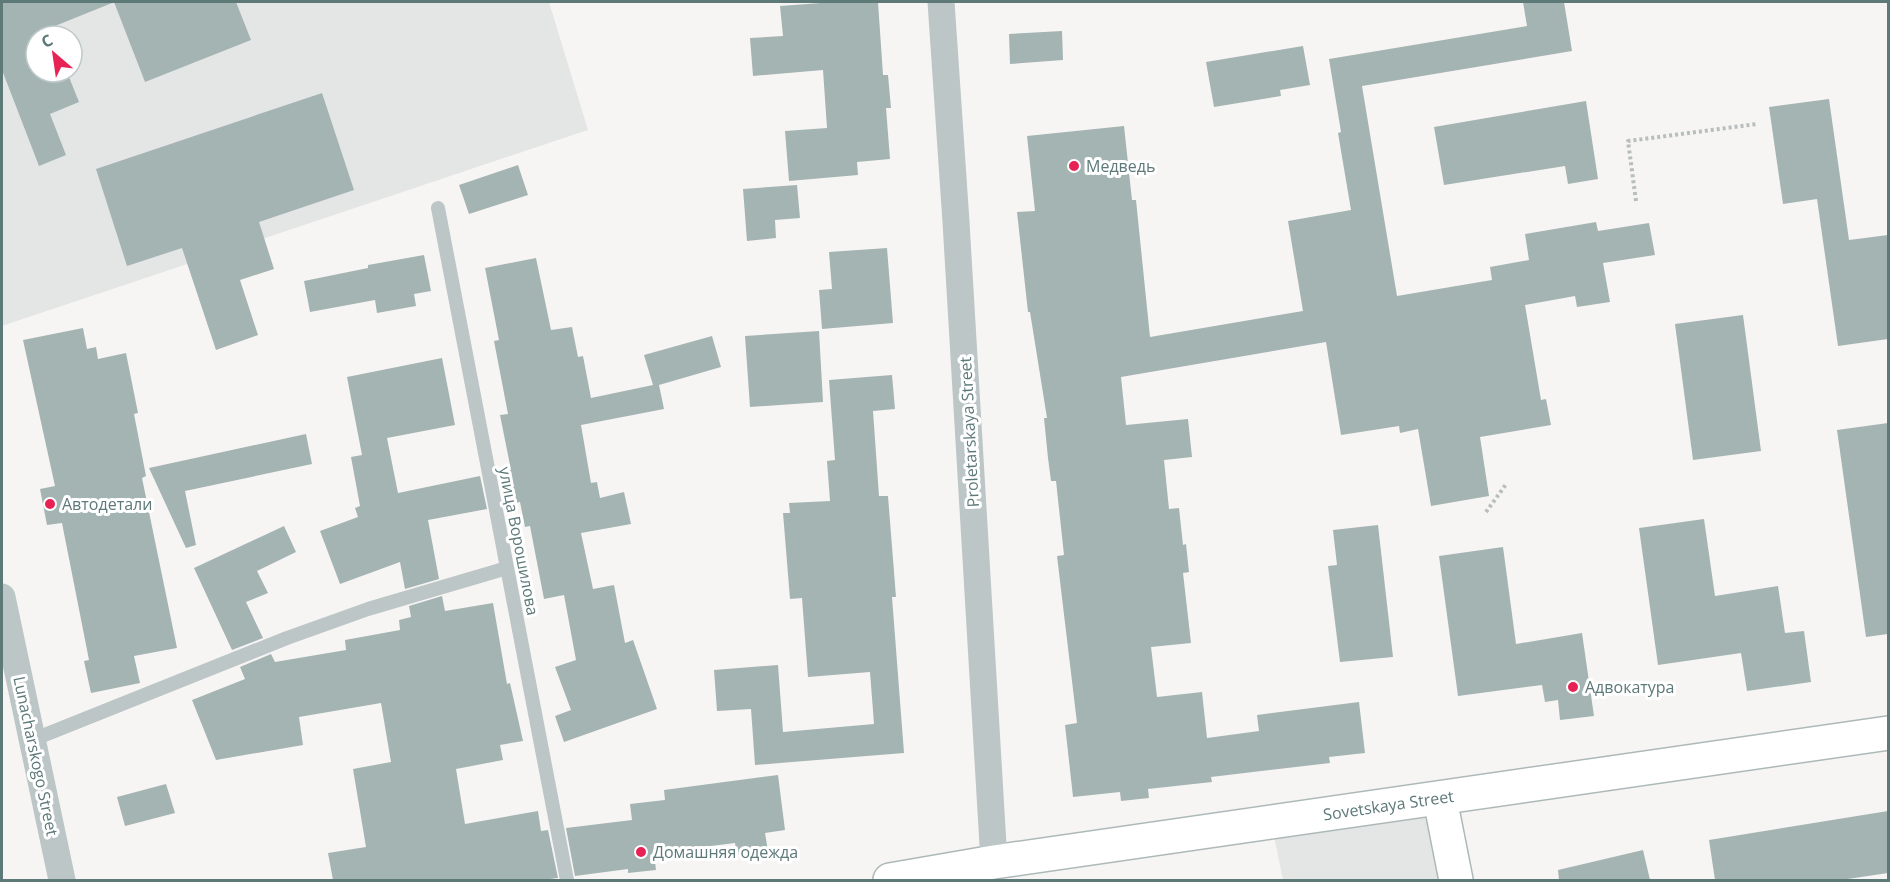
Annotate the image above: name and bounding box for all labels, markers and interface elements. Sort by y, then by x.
north arrow [24,24,84,84]
text: С [37,29,57,53]
place label: Медведь [1086,155,1155,177]
marker: Медведь [1067,159,1081,173]
street label: Proletarskaya Street [954,356,984,508]
street label: улица Ворошилова [494,465,544,617]
place label: Автодетали [62,493,152,515]
marker: Автодетали [43,497,57,511]
street label: Lunacharskogo Street [8,674,64,838]
place label: Адвокатура [1585,676,1675,698]
marker: Адвокатура [1566,680,1580,694]
street label: Sovetskaya Street [1322,785,1455,825]
place label: Домашняя одежда [653,841,798,863]
marker: Домашняя одежда [634,845,648,859]

